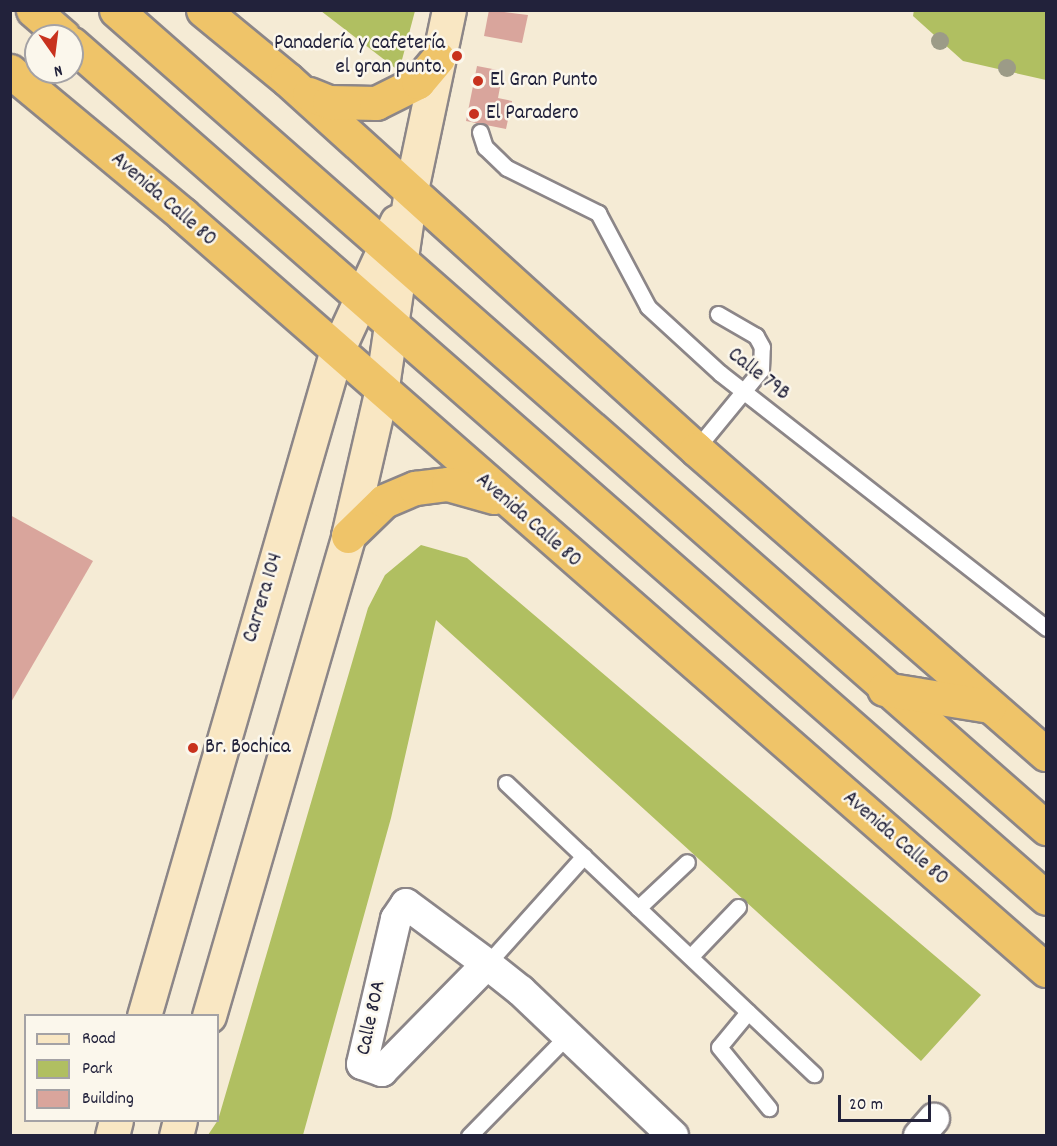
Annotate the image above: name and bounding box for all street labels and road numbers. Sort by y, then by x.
street label: Avenida Calle 80 [105,147,221,253]
street label: Calle 79B [722,343,794,407]
street label: Avenida Calle 80 [470,468,586,574]
street label: Carrera 104 [238,550,290,646]
street label: Avenida Calle 80 [837,786,953,892]
street label: Calle 80A [352,978,392,1058]

